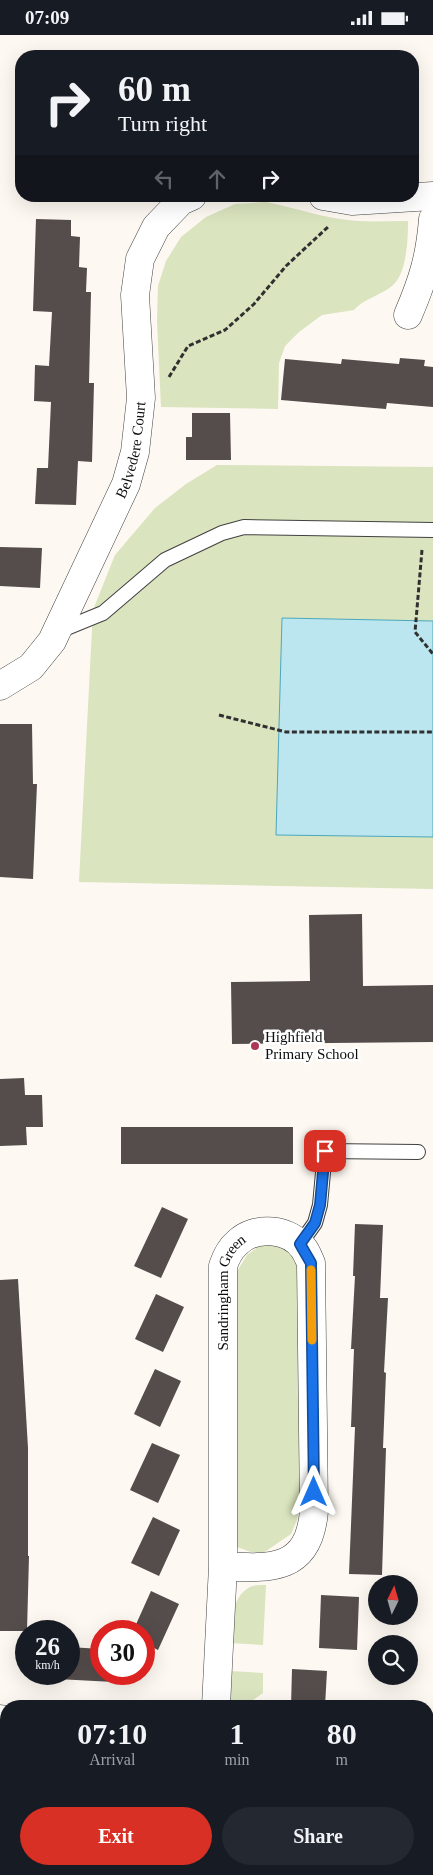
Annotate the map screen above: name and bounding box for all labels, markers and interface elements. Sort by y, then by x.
text: 07:09 [25,7,69,28]
icon: right [35,70,100,135]
text: 60 m [118,70,191,109]
text: Turn right [118,111,207,136]
icon: left [150,165,178,193]
icon: ahead [203,165,231,193]
icon: right [256,165,284,193]
street label: Belvedere Court [112,400,149,501]
place label: Highfield Primary School [265,1029,359,1062]
marker: Highfield Primary School [249,1040,261,1052]
pin [304,1130,346,1172]
icon: arrive [311,1137,339,1165]
street label: Sandringham Green [215,1231,249,1350]
position arrow [287,1465,339,1517]
north arrow [368,1575,418,1625]
map controls [368,1575,418,1685]
speed limit sign: 30 [90,1620,155,1685]
text: 26 [35,1633,60,1660]
button: search [368,1635,418,1685]
text: km/h [35,1658,60,1672]
text: 07:10 [77,1717,147,1750]
text: 1 [229,1717,244,1750]
text: 80 [327,1717,357,1750]
text: Arrival [89,1751,135,1768]
text: min [225,1751,249,1768]
text: m [335,1751,348,1768]
button: Exit [20,1807,212,1865]
button: Share [222,1807,414,1865]

